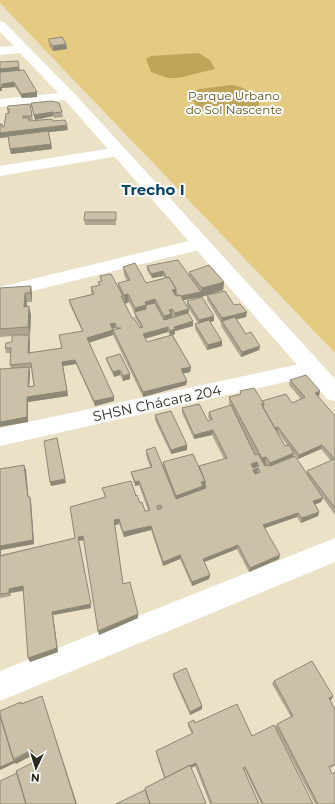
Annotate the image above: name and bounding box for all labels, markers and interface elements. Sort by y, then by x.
park label: Parque Urbano do Sol Nascente [186,88,282,117]
district label: Trecho I [121,180,185,199]
street label: SHSN Chácara 204 [91,380,224,425]
north arrow [16,748,56,788]
text: N [30,771,40,785]

